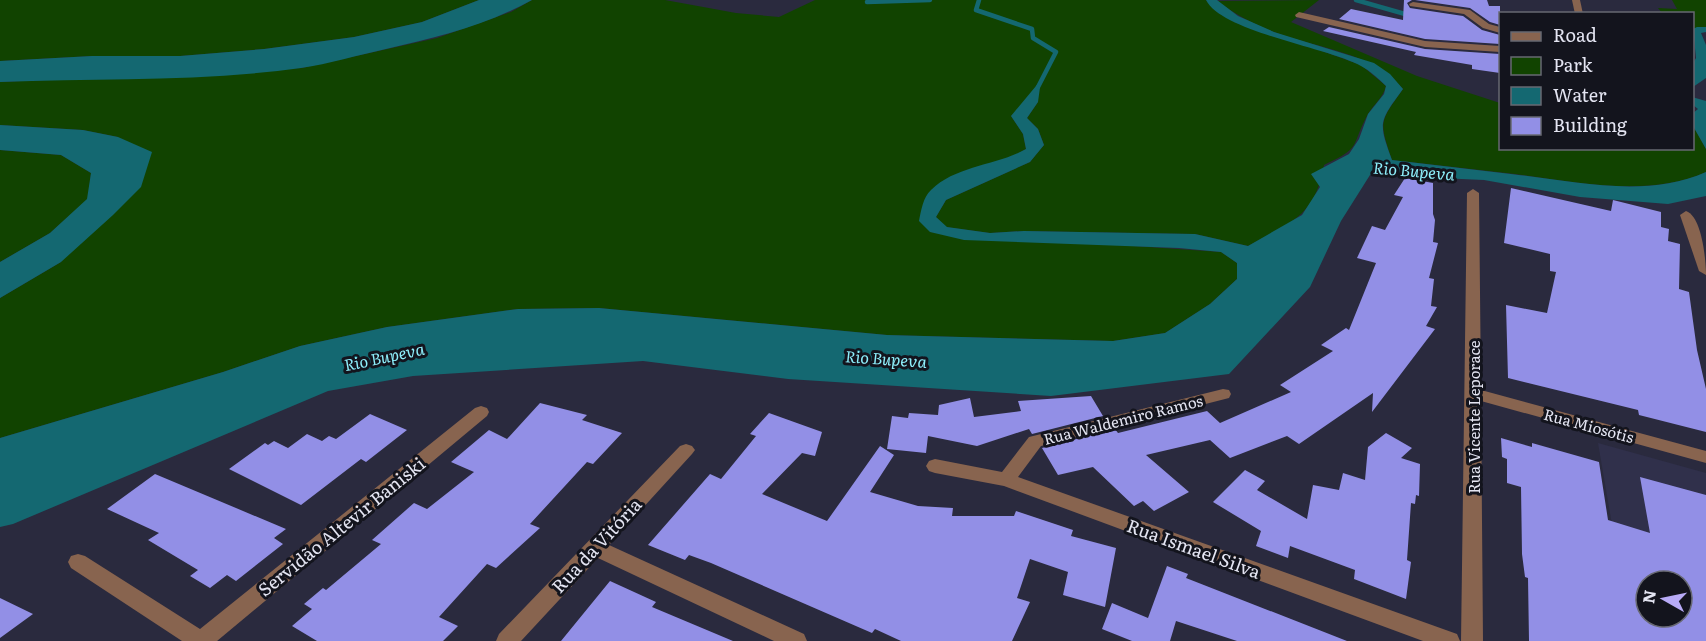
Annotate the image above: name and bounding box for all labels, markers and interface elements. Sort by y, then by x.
legend [1499,12,1694,150]
text: Road [1553,21,1597,48]
text: Park [1553,51,1594,78]
text: Water [1553,81,1607,108]
text: Building [1553,111,1628,138]
water label: Rio Bupeva [1372,154,1457,186]
water label: Rio Bupeva [341,336,427,376]
street label: Rua Vicente Leporace [1462,340,1485,494]
water label: Rio Bupeva [844,343,929,373]
street label: Rua Waldemiro Ramos [1041,388,1205,450]
street label: Rua Miosótis [1541,402,1637,448]
street label: Servidão Altevir Baniski [252,450,430,602]
street label: Rua da Vitória [545,491,648,599]
street label: Rua Ismael Silva [1123,511,1265,585]
north arrow [1634,569,1694,629]
text: N [1635,588,1661,605]

